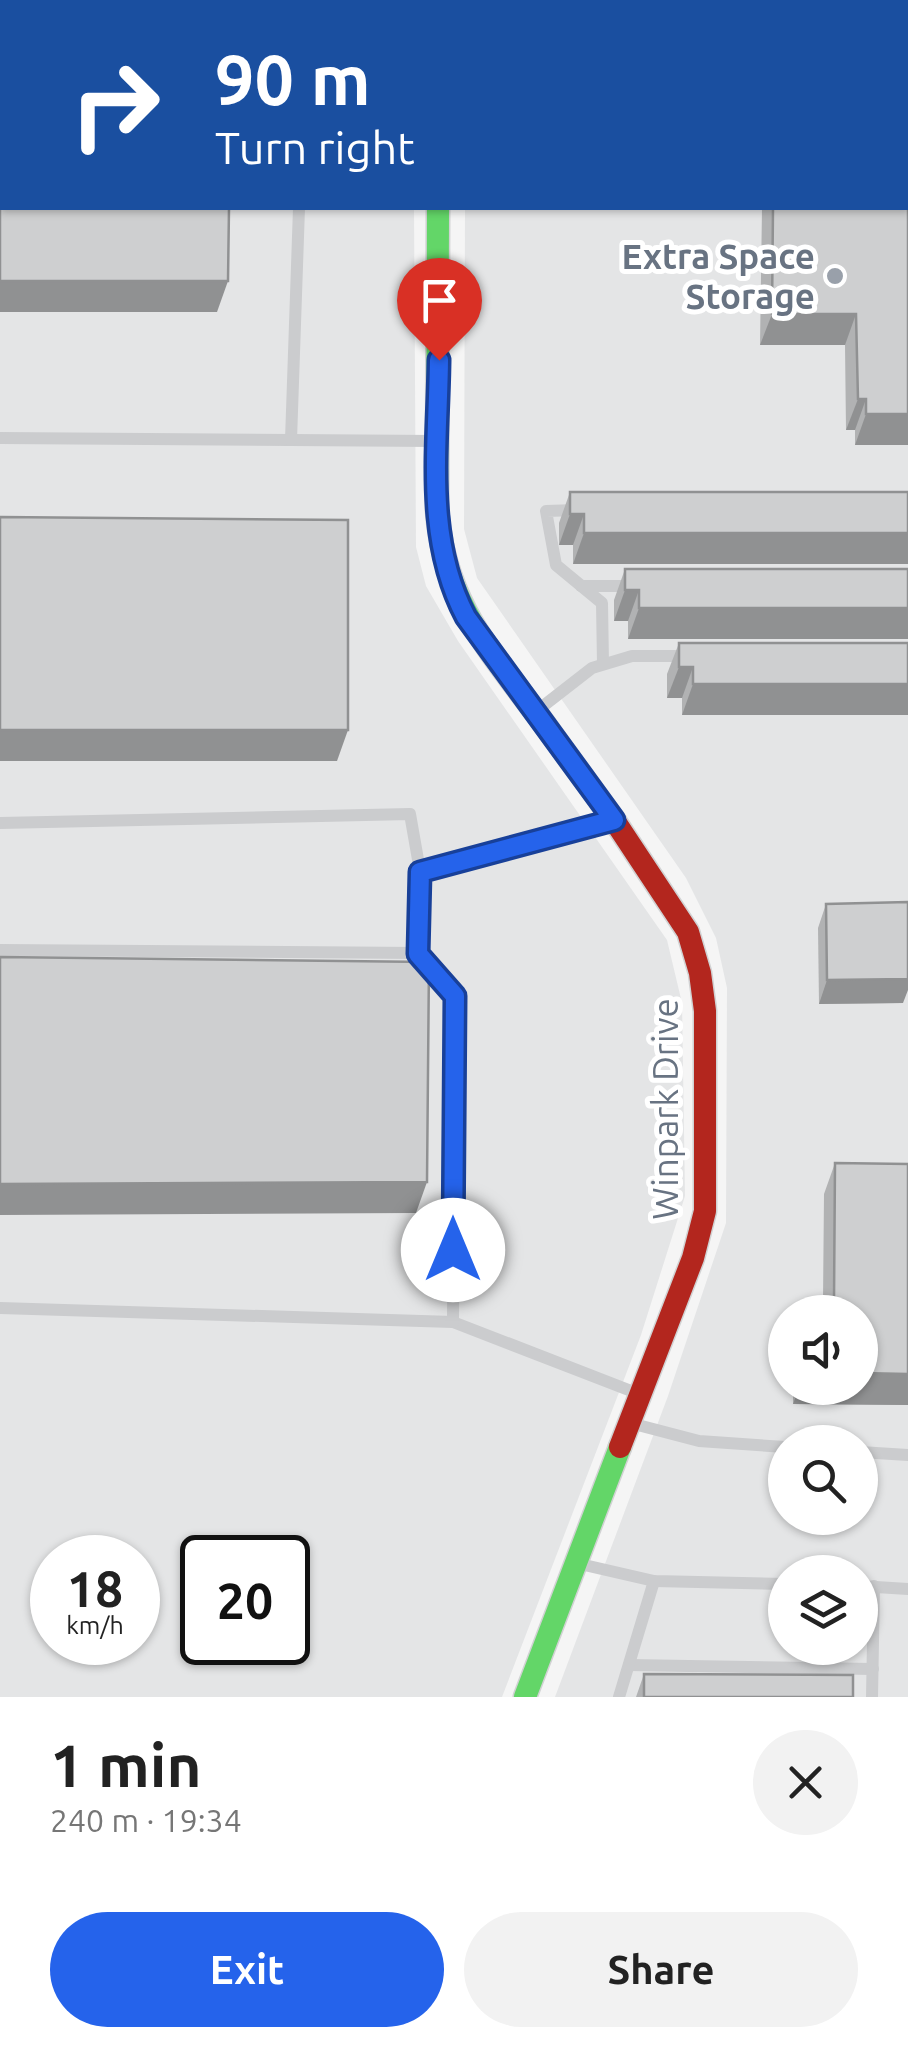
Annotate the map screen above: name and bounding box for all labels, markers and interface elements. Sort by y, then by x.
icon: right [50,40,180,170]
text: 90 m [215,40,371,118]
text: Turn right [215,122,415,173]
place label: Extra Space Storage [622,236,815,316]
pin [397,258,482,361]
marker: Extra Space Storage [824,265,846,287]
icon: arrive [412,273,467,328]
street label: Winpark Drive [645,998,685,1220]
position arrow [401,1198,505,1302]
map controls [768,1295,878,1665]
button: sound [768,1295,878,1405]
button: search [768,1425,878,1535]
speed limit sign: 20 [180,1535,310,1665]
button: layers [768,1555,878,1665]
text: 18 [67,1560,123,1616]
text: km/h [66,1611,124,1639]
button: close [753,1730,858,1835]
text: 1 min [50,1731,202,1798]
text: 240 m · 19:34 [50,1802,242,1838]
button: Exit [50,1912,444,2027]
button: Share [464,1912,858,2027]

